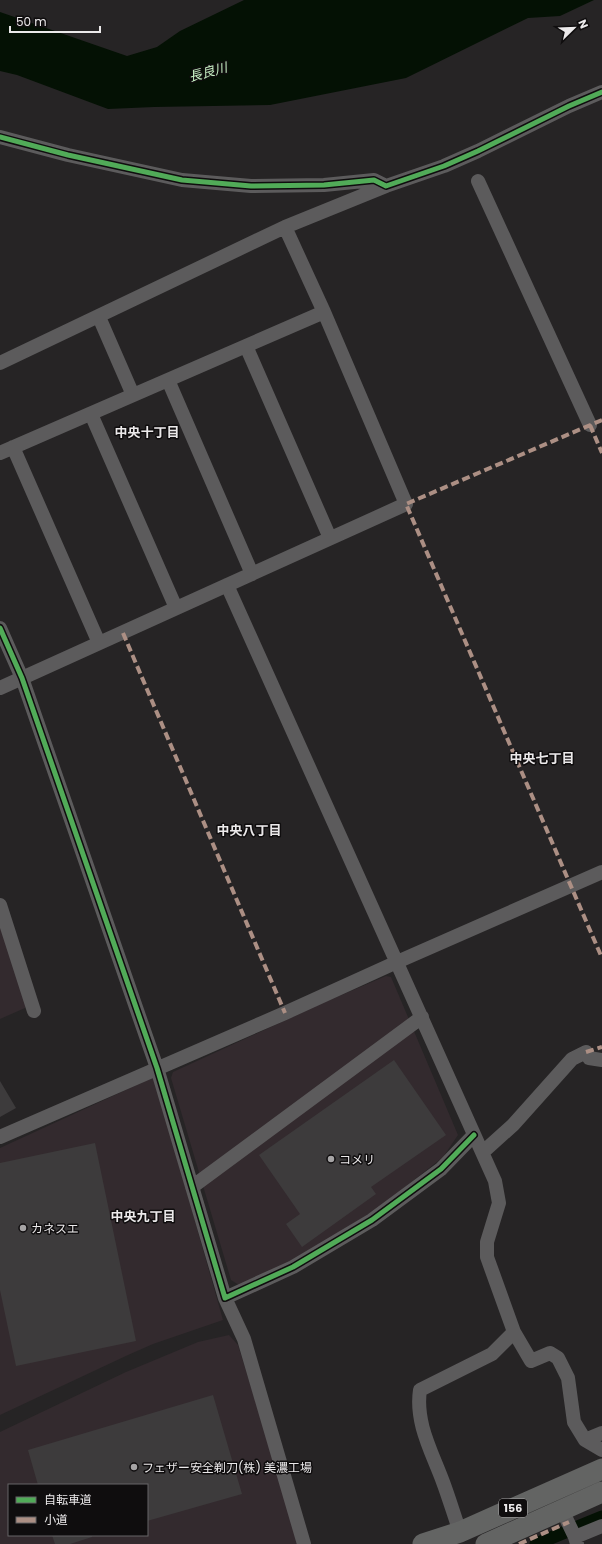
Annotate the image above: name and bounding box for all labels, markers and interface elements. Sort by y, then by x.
scale bar [10,8,100,34]
north arrow [554,8,594,48]
text: 50 m [16,13,47,30]
text: N [574,17,592,31]
water label: 長良川 [187,57,231,86]
district label: 中央十丁目 [114,423,180,442]
district label: 中央七丁目 [509,749,575,768]
district label: 中央八丁目 [216,821,282,840]
place label: コメリ [339,1151,375,1168]
marker: コメリ [326,1154,336,1164]
district label: 中央九丁目 [110,1207,176,1226]
place label: カネスエ [31,1220,79,1237]
marker: カネスエ [18,1223,28,1233]
place label: フェザー安全剃刀(株) 美濃工場 [142,1459,312,1476]
marker: フェザー安全剃刀(株) 美濃工場 [129,1462,139,1472]
legend [8,1484,148,1536]
text: 自転車道 [44,1491,92,1508]
road number: 156 [499,1499,527,1517]
text: 小道 [44,1511,68,1528]

